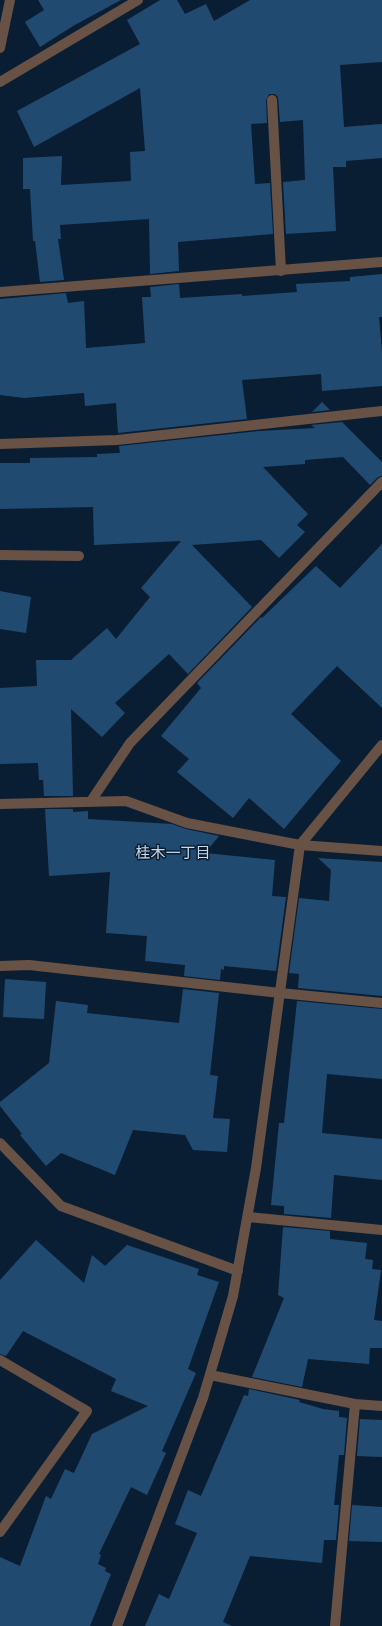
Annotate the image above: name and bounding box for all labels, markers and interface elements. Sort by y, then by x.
district label: 桂木一丁目 [136,845,210,863]

